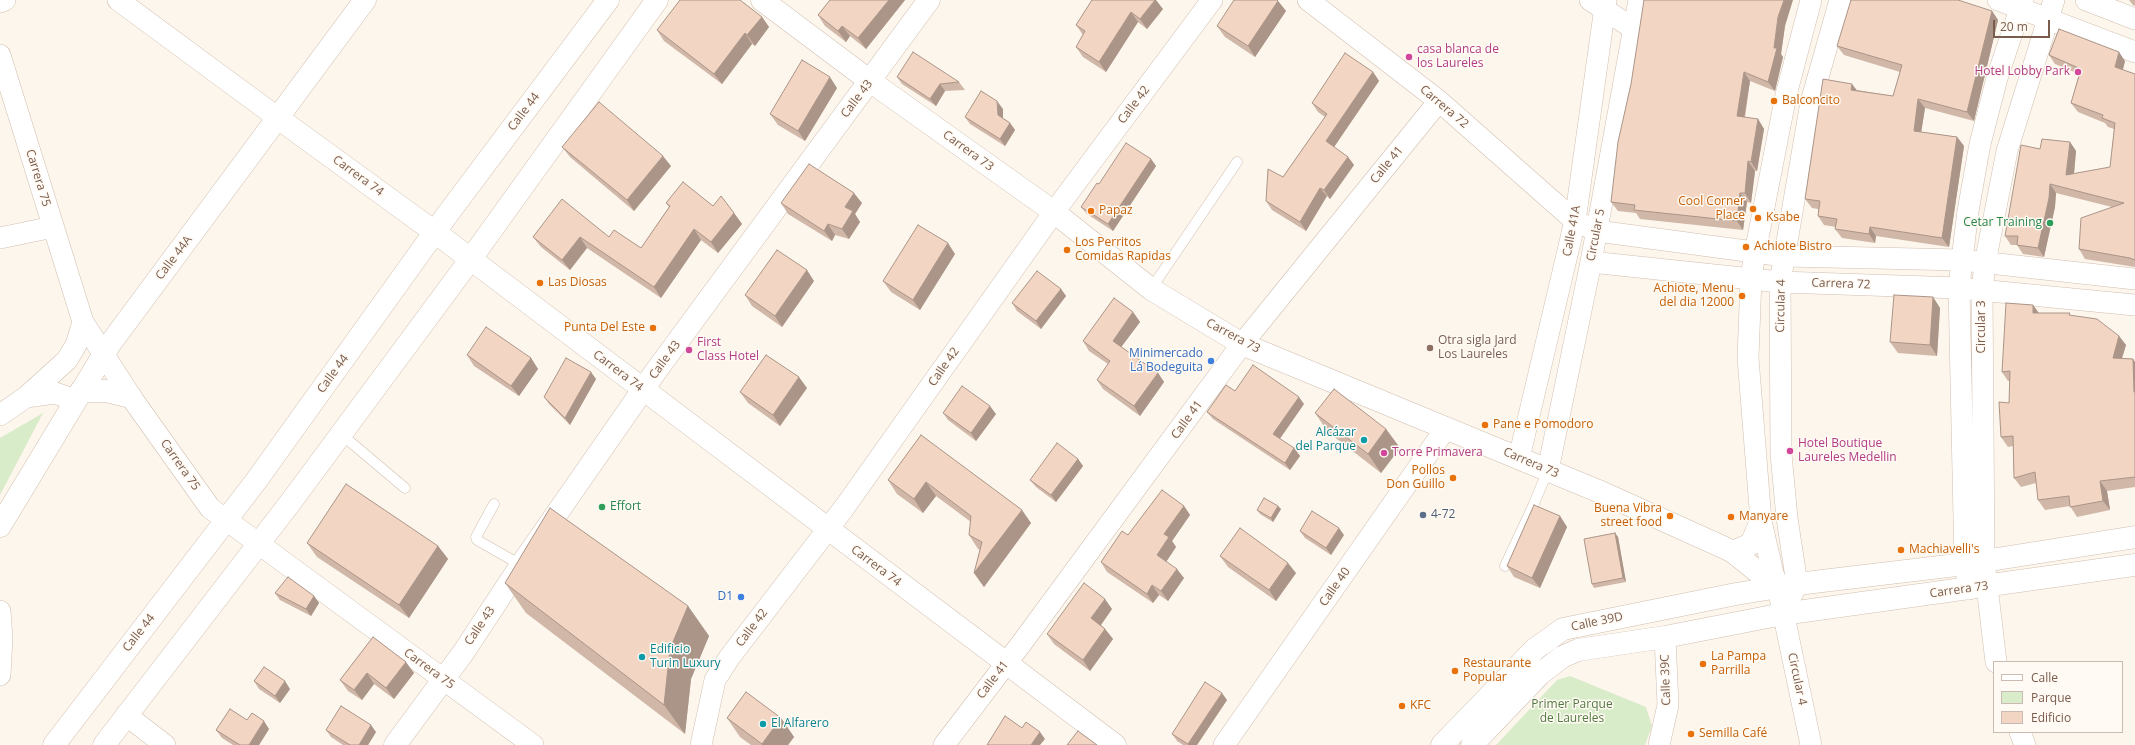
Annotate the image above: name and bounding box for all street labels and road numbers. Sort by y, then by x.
street label: Calle 43 [838,77,876,121]
street label: Carrera 72 [1417,82,1471,132]
street label: Calle 42 [1115,83,1153,127]
street label: Calle 44 [505,90,543,134]
street label: Carrera 73 [940,128,996,174]
street label: Calle 41 [1368,143,1406,187]
street label: Carrera 75 [22,148,54,208]
street label: Carrera 74 [330,153,386,199]
street label: Calle 41A [1560,204,1584,258]
street label: Circular 5 [1584,208,1608,262]
street label: Calle 44A [153,233,195,283]
street label: Carrera 72 [1811,276,1871,292]
street label: Circular 4 [1773,279,1789,333]
street label: Circular 3 [1975,300,1989,354]
street label: Carrera 73 [1203,316,1263,356]
street label: Calle 43 [646,338,684,382]
street label: Calle 42 [926,345,962,389]
street label: Carrera 74 [590,347,646,395]
street label: Calle 44 [314,352,352,396]
street label: Calle 41 [1168,398,1206,442]
street label: Carrera 75 [157,437,203,493]
street label: Carrera 73 [1501,445,1561,481]
street label: Carrera 74 [848,542,904,590]
street label: Calle 40 [1317,565,1353,609]
street label: Carrera 73 [1929,579,1989,601]
street label: Calle 43 [462,604,498,648]
street label: Calle 42 [733,606,771,650]
street label: Calle 39D [1570,609,1624,635]
street label: Calle 44 [120,611,158,655]
street label: Carrera 75 [401,646,457,692]
street label: Circular 4 [1784,651,1810,707]
street label: Calle 39C [1658,654,1674,706]
street label: Calle 41 [974,658,1012,702]

